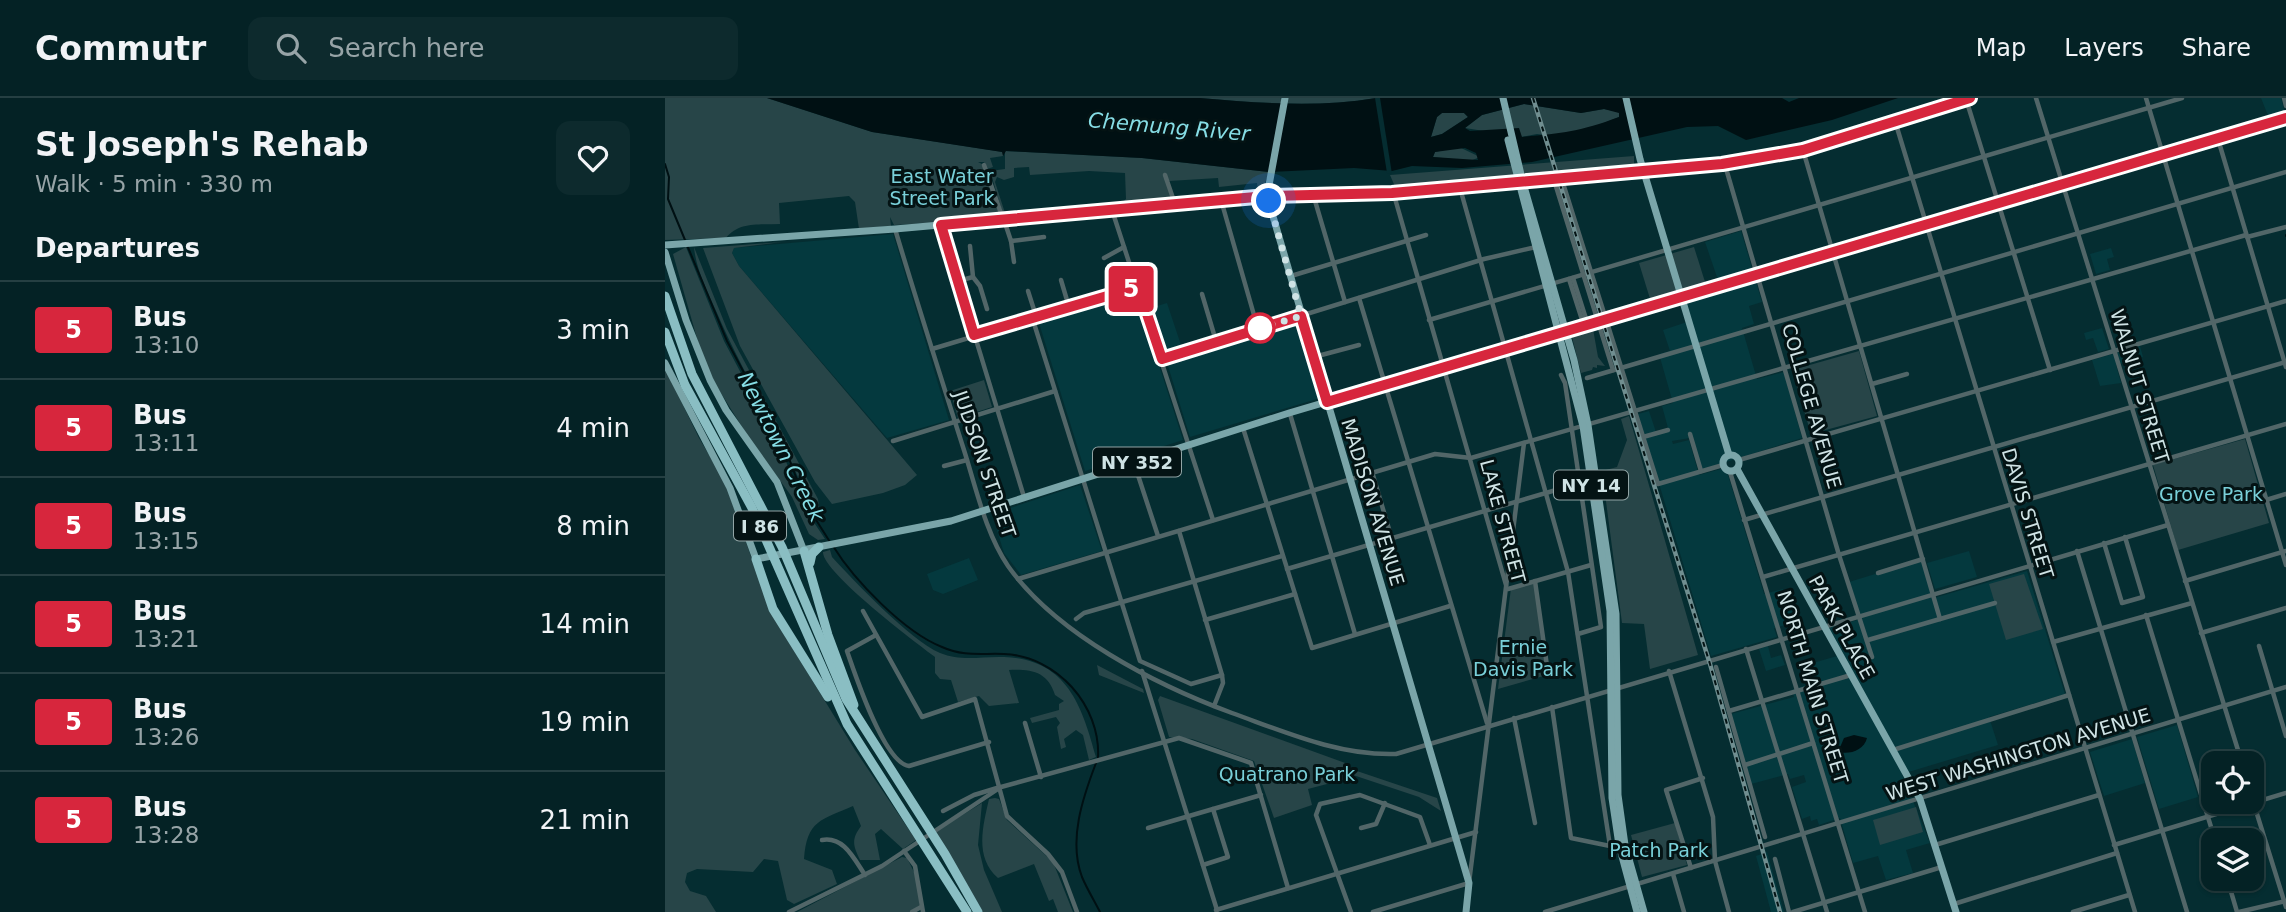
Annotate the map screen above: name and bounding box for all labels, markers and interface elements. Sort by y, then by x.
search box [248,17,738,80]
text: Commutr [35,29,206,68]
icon: search [272,29,310,67]
text: Search here [328,33,484,63]
text: Map [1976,34,2026,62]
text: Layers [2064,34,2144,62]
text: Share [2182,34,2251,62]
water label: Chemung River [1087,108,1252,146]
button: heart [556,121,630,195]
text: St Joseph's Rehab [35,125,369,164]
park label: East Water Street Park [890,165,994,209]
text: Walk · 5 min · 330 m [35,171,273,197]
your location [1251,183,1286,218]
text: Departures [35,233,200,263]
line badge: 5 [1108,266,1154,312]
text: 5 [1123,275,1139,303]
text: Bus [133,302,187,332]
street label: WALNUT STREET [2106,306,2174,466]
unlabelled marker [1245,313,1275,343]
text: 3 min [556,315,630,345]
text: 5 [65,316,82,344]
street label: COLLEGE AVENUE [1778,321,1846,491]
text: 13:10 [133,332,199,358]
water label: Newtown Creek [733,368,830,527]
street label: JUDSON STREET [949,387,1021,541]
text: Bus [133,400,187,430]
text: 4 min [556,413,630,443]
text: 5 [65,414,82,442]
street label: MADISON AVENUE [1337,416,1409,588]
text: 13:11 [133,430,199,456]
street label: DAVIS STREET [1998,445,2058,581]
road number: NY 352 [1093,448,1181,476]
street label: LAKE STREET [1476,457,1530,586]
road number: NY 14 [1554,470,1628,500]
park label: Grove Park [2159,483,2263,505]
text: Bus [133,498,187,528]
text: 8 min [556,511,630,541]
text: 5 [65,512,82,540]
road number: I 86 [734,512,786,540]
text: 13:15 [133,528,199,554]
street label: PARK PLACE [1804,571,1880,683]
street label: NORTH MAIN STREET [1773,588,1853,787]
text: Bus [133,596,187,626]
text: 14 min [540,609,630,639]
text: 5 [65,610,82,638]
text: 13:21 [133,626,199,652]
park label: Ernie Davis Park [1473,636,1573,680]
text: Bus [133,694,187,724]
street label: WEST WASHINGTON AVENUE [1883,703,2153,805]
text: 19 min [540,707,630,737]
text: 5 [65,708,82,736]
text: 13:26 [133,724,199,750]
map controls [2201,751,2264,891]
button: locate [2201,751,2264,814]
park label: Quatrano Park [1219,763,1355,785]
text: Bus [133,792,187,822]
text: 21 min [540,805,630,835]
text: 5 [65,806,82,834]
text: 13:28 [133,822,199,848]
button: layers [2201,828,2264,891]
park label: Patch Park [1609,839,1709,861]

